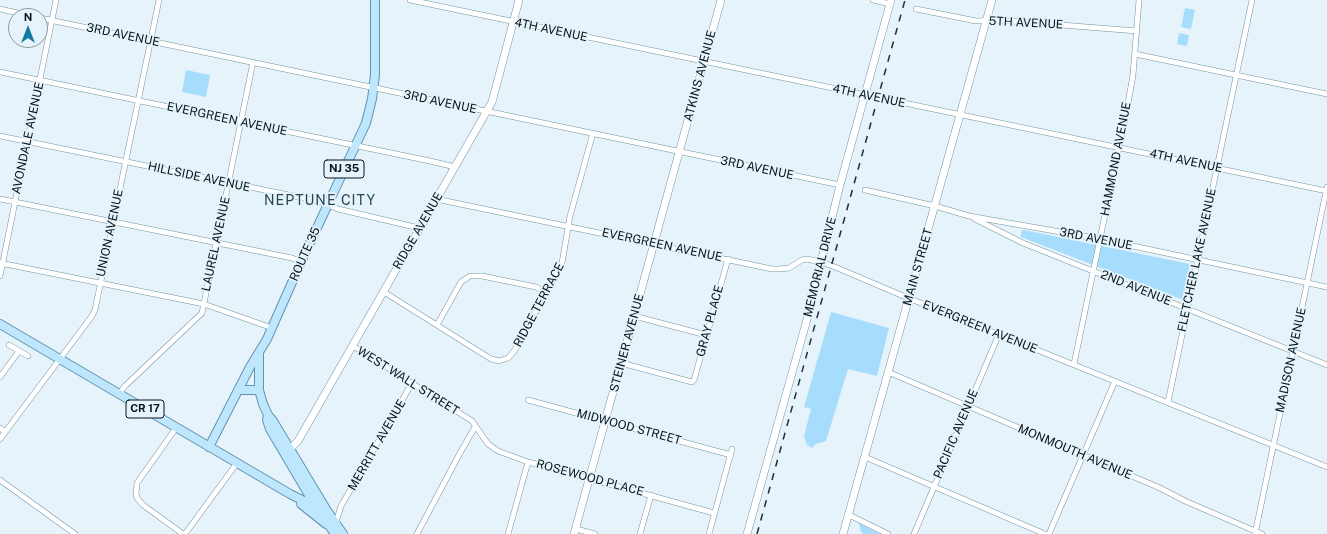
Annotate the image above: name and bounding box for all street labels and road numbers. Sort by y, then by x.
street label: 5TH AVENUE [988,14,1064,32]
street label: 4TH AVENUE [513,15,589,45]
street label: 3RD AVENUE [85,20,161,50]
street label: ATKINS AVENUE [681,29,719,123]
street label: AVONDALE AVENUE [9,81,47,195]
street label: 4TH AVENUE [831,81,907,111]
street label: 3RD AVENUE [402,87,478,117]
street label: EVERGREEN AVENUE [166,99,288,139]
street label: HAMMOND AVENUE [1098,101,1134,217]
street label: 4TH AVENUE [1148,146,1224,176]
street label: 3RD AVENUE [719,153,795,183]
street label: HILLSIDE AVENUE [147,159,251,195]
road number: NJ 35 [324,160,364,178]
street label: FLETCHER LAKE AVENUE [1175,187,1219,333]
street label: UNION AVENUE [94,188,126,278]
street label: RIDGE AVENUE [390,190,446,272]
street label: LAUREL AVENUE [199,195,233,293]
street label: MEMORIAL DRIVE [801,215,839,319]
street label: ROUTE 35 [287,225,323,283]
street label: EVERGREEN AVENUE [601,225,723,265]
street label: 3RD AVENUE [1058,225,1134,253]
street label: MAIN STREET [900,227,936,307]
street label: RIDGE TERRACE [511,260,567,350]
street label: 2ND AVENUE [1099,267,1173,309]
street label: GRAY PLACE [694,284,726,358]
street label: STEINER AVENUE [607,292,647,394]
street label: EVERGREEN AVENUE [920,297,1040,357]
street label: MADISON AVENUE [1273,306,1309,414]
street label: WEST WALL STREET [354,344,462,418]
street label: PACIFIC AVENUE [931,387,981,481]
street label: MERRITT AVENUE [345,397,409,493]
road number: CR 17 [126,400,164,418]
street label: MIDWOOD STREET [575,406,683,448]
street label: MONMOUTH AVENUE [1016,421,1134,483]
street label: ROSEWOOD PLACE [535,457,645,499]

